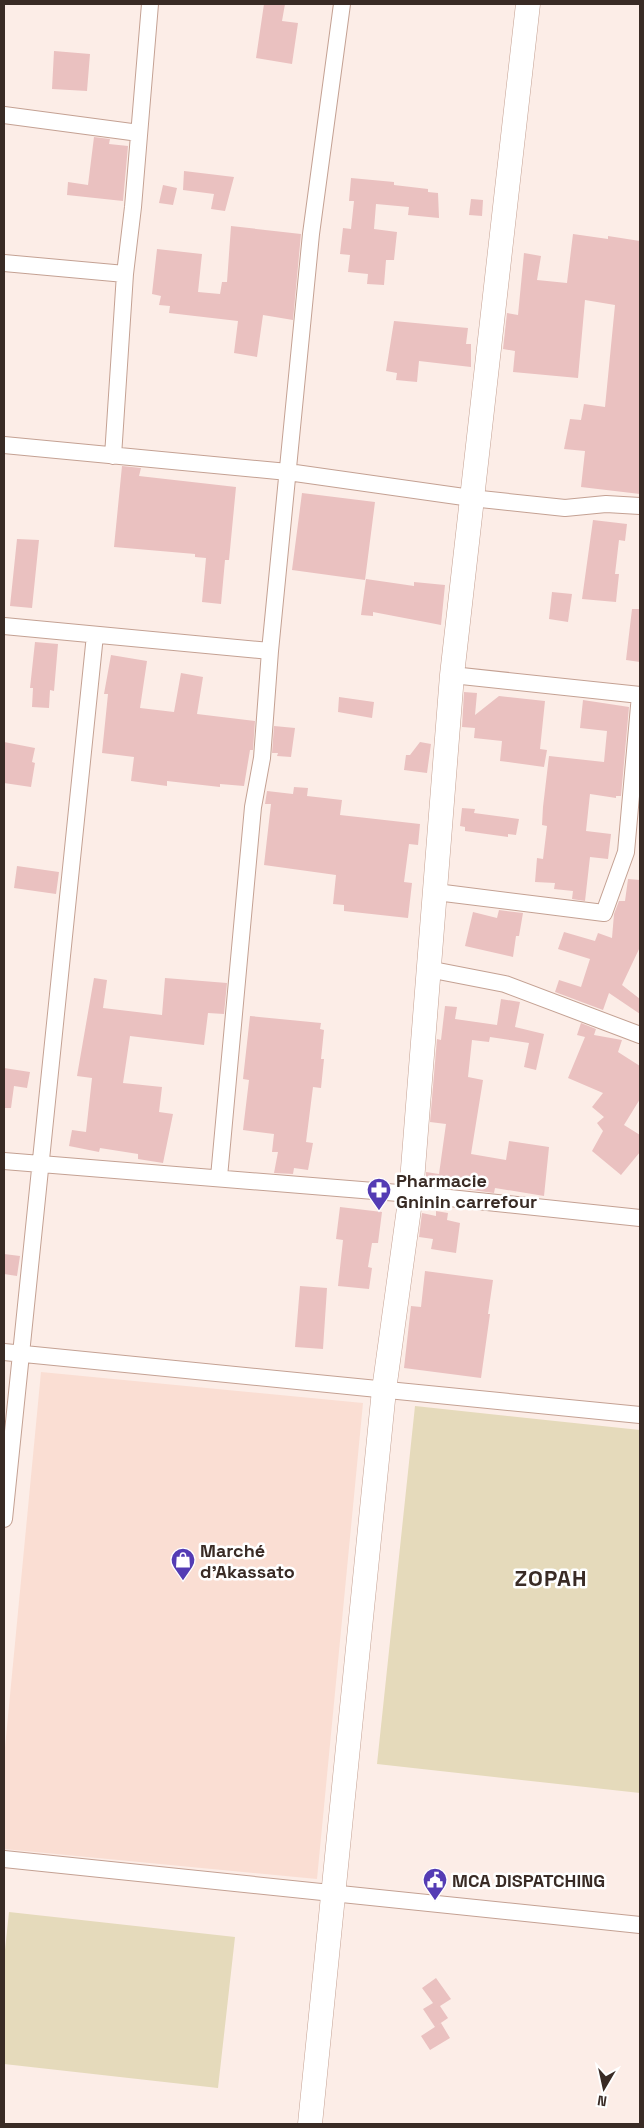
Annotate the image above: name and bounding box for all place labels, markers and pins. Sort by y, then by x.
place label: Pharmacie Gninin carrefour [396,1169,537,1213]
pharmacy icon: Pharmacie Gninin carrefour [366,1177,392,1211]
place label: Marché d'Akassato [200,1539,295,1583]
shop icon: Marché d'Akassato [170,1547,196,1581]
public building icon: MCA DISPATCHING [422,1867,448,1901]
place label: MCA DISPATCHING [452,1869,605,1892]

